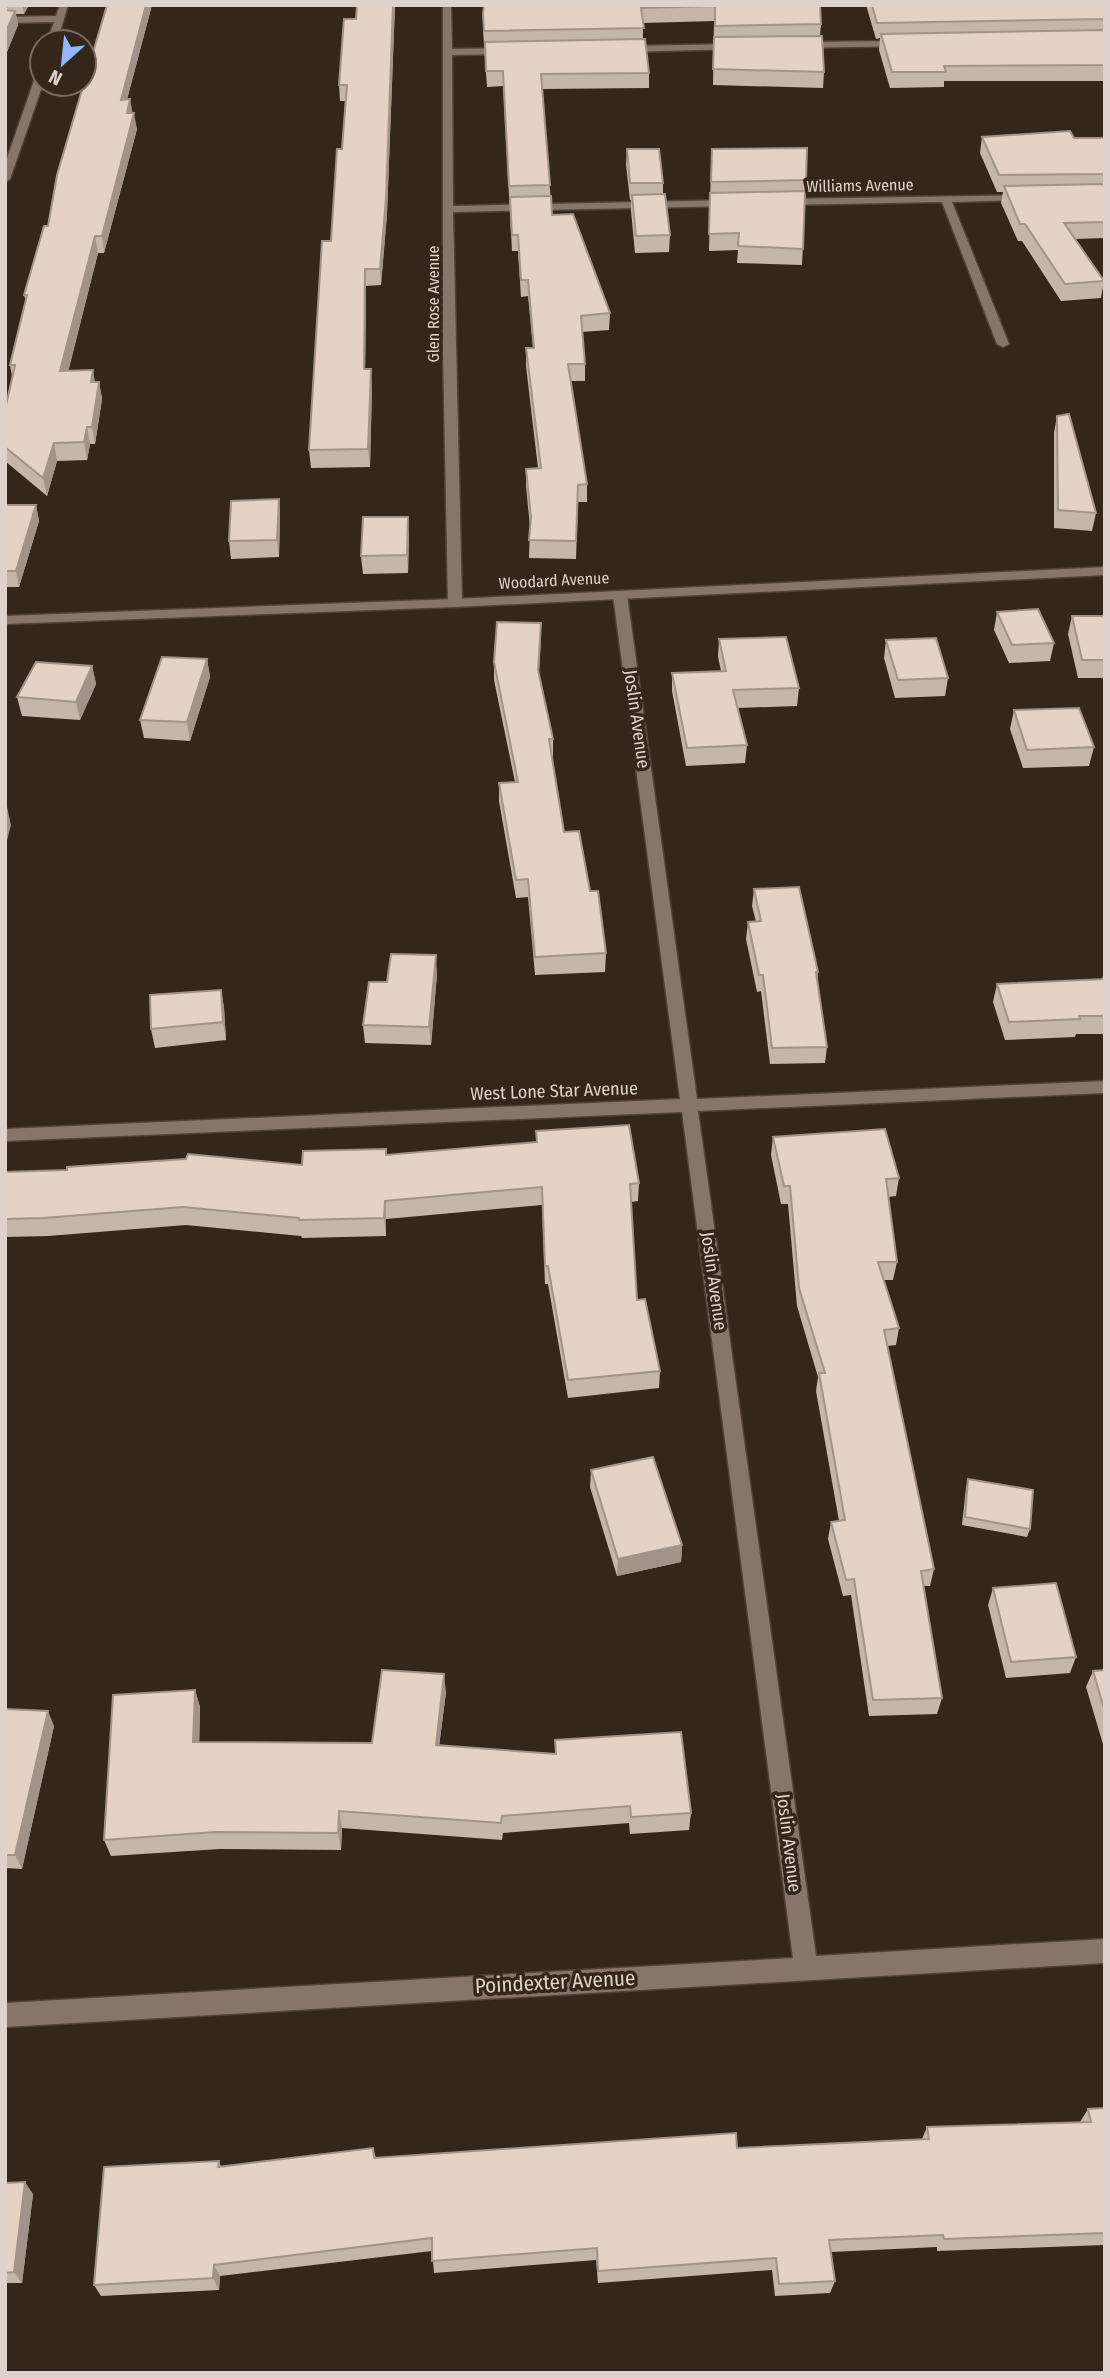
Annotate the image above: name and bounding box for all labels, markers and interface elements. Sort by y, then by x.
north arrow [28,28,98,98]
text: N [45,65,66,91]
street label: Williams Avenue [806,175,914,196]
street label: Glen Rose Avenue [424,245,443,362]
street label: Woodard Avenue [498,568,610,593]
street label: Joslin Avenue [619,668,655,770]
street label: West Lone Star Avenue [470,1077,638,1105]
street label: Joslin Avenue [696,1230,732,1332]
street label: Joslin Avenue [772,1792,806,1894]
street label: Poindexter Avenue [474,1965,636,1999]

